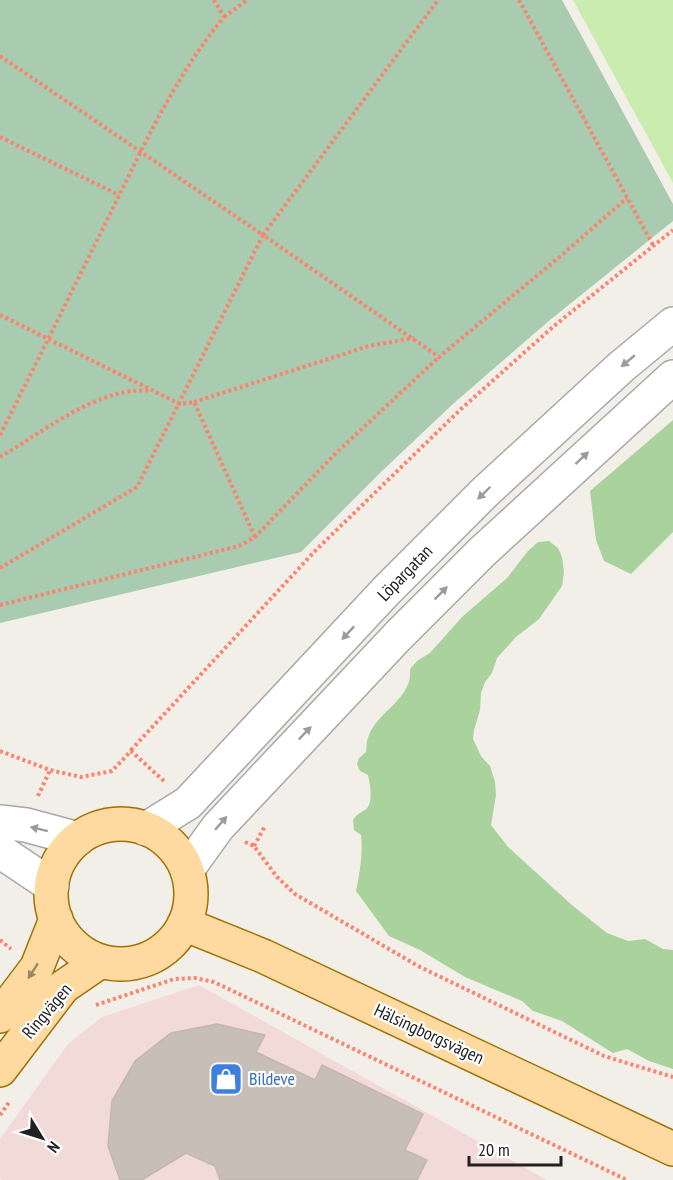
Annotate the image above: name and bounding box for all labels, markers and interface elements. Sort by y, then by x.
one-way arrow [620,355,636,368]
one-way arrow [574,452,589,465]
one-way arrow [478,486,492,500]
street label: Löpargatan [372,540,437,606]
one-way arrow [434,585,448,600]
one-way arrow [341,625,355,640]
one-way arrow [298,726,312,740]
one-way arrow [214,816,227,831]
one-way arrow [30,823,48,833]
one-way arrow [28,963,39,979]
street label: Ringvägen [17,978,76,1043]
street label: Hälsingborgsvägen [371,998,488,1069]
shop icon: Bildeve [208,1061,244,1097]
place label: Bildeve [249,1067,295,1090]
north arrow [12,1108,72,1168]
scale bar [469,1129,560,1167]
text: N [43,1138,64,1157]
text: 20 m [478,1138,510,1161]

